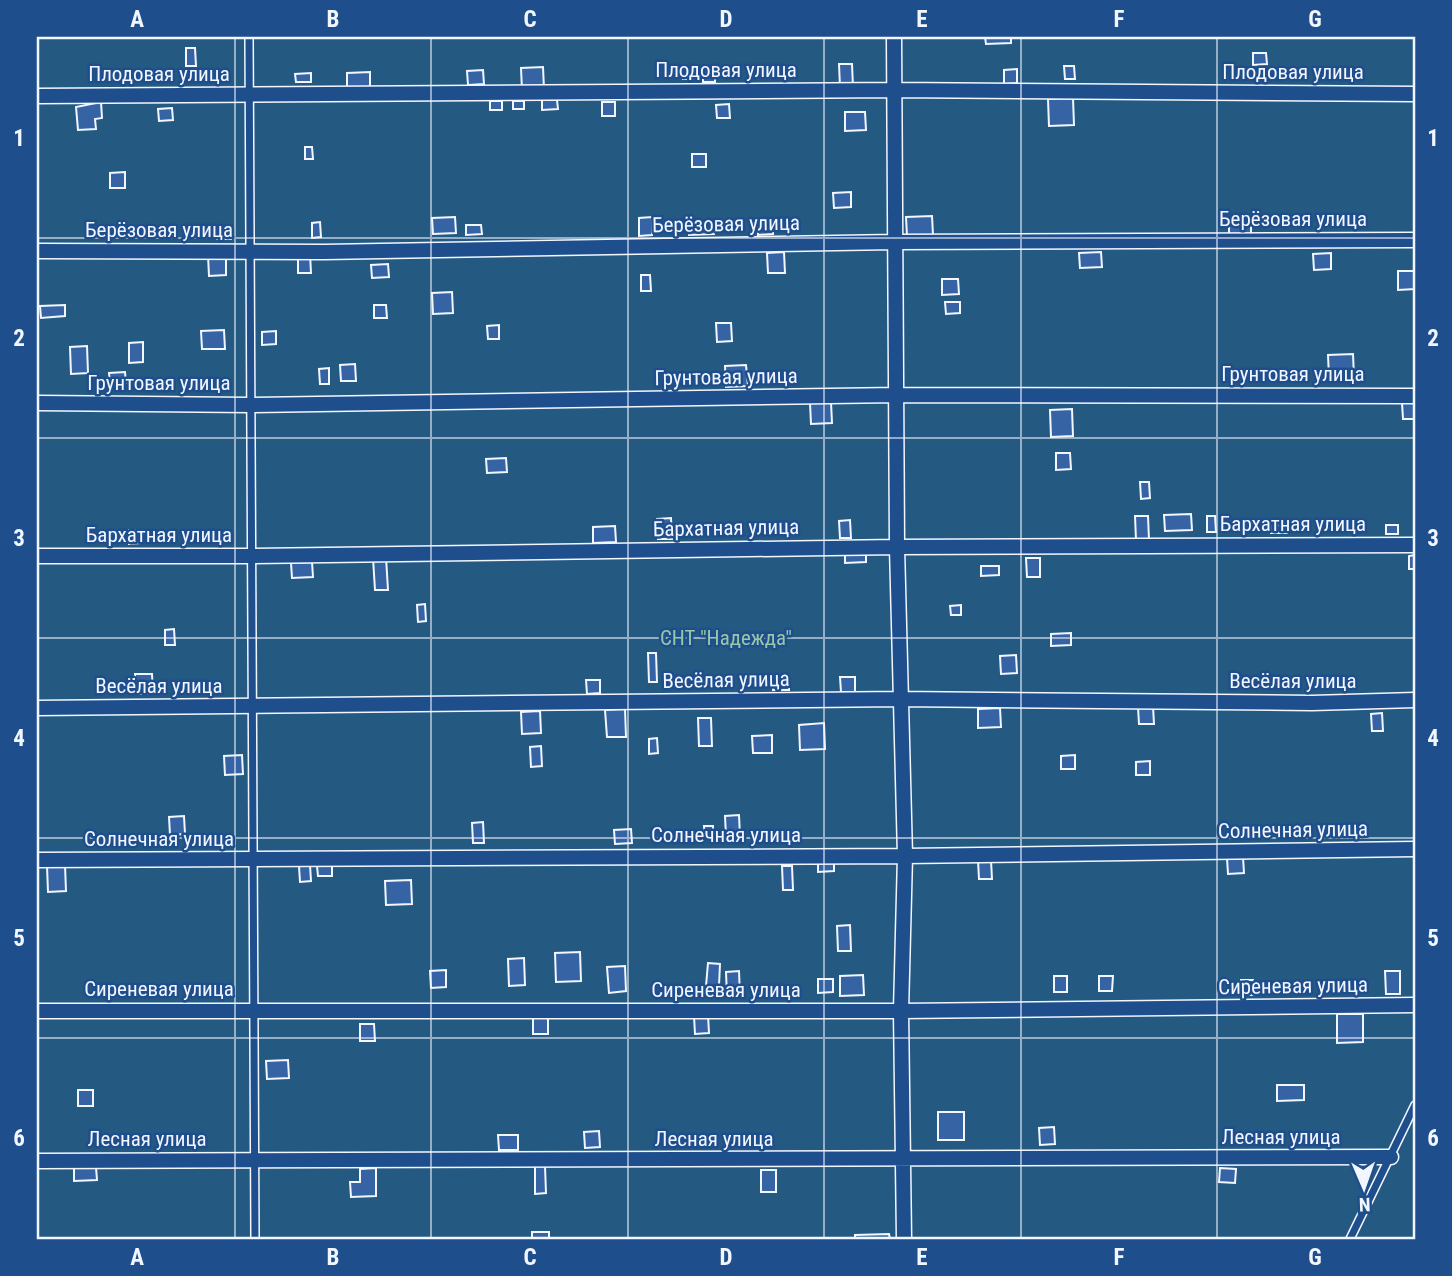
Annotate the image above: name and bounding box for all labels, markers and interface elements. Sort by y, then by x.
text: A [130,6,144,33]
text: B [327,6,339,33]
text: C [523,6,537,33]
text: D [720,6,733,33]
text: E [916,6,928,33]
text: F [1114,6,1125,33]
text: G [1308,6,1322,33]
street label: Плодовая улица [655,58,797,82]
street label: Плодовая улица [1222,60,1364,84]
street label: Плодовая улица [88,62,230,86]
text: 1 [13,125,25,152]
text: 1 [1427,125,1439,152]
street label: Берёзовая улица [1219,207,1367,231]
street label: Берёзовая улица [652,211,800,237]
street label: Берёзовая улица [85,218,233,242]
text: 2 [13,325,25,352]
text: 2 [1427,325,1439,352]
street label: Грунтовая улица [1221,362,1365,386]
street label: Грунтовая улица [654,364,798,390]
street label: Грунтовая улица [87,371,231,395]
street label: Бархатная улица [1220,512,1366,536]
street label: Бархатная улица [653,515,799,541]
street label: Бархатная улица [86,523,232,547]
text: 3 [13,525,25,552]
text: 3 [1427,525,1439,552]
park label: СНТ "Надежда" [660,626,792,650]
street label: Весёлая улица [662,667,790,693]
street label: Весёлая улица [1229,669,1357,693]
street label: Весёлая улица [95,674,223,698]
text: 4 [13,725,25,752]
text: 4 [1427,725,1439,752]
street label: Солнечная улица [1218,817,1368,843]
street label: Солнечная улица [651,823,801,847]
street label: Солнечная улица [84,827,234,851]
text: 5 [13,925,25,952]
text: 5 [1427,925,1439,952]
street label: Сиреневая улица [1218,973,1368,999]
street label: Сиреневая улица [84,977,234,1001]
street label: Сиреневая улица [651,978,801,1002]
text: 6 [13,1125,25,1152]
street label: Лесная улица [1222,1125,1340,1149]
text: 6 [1427,1125,1439,1152]
street label: Лесная улица [88,1127,206,1151]
street label: Лесная улица [655,1127,773,1151]
north arrow [1330,1154,1400,1224]
text: N [1358,1193,1371,1216]
text: A [130,1244,144,1271]
text: B [327,1244,339,1271]
text: C [523,1244,537,1271]
text: D [720,1244,733,1271]
text: E [916,1244,928,1271]
text: F [1114,1244,1125,1271]
text: G [1308,1244,1322,1271]

